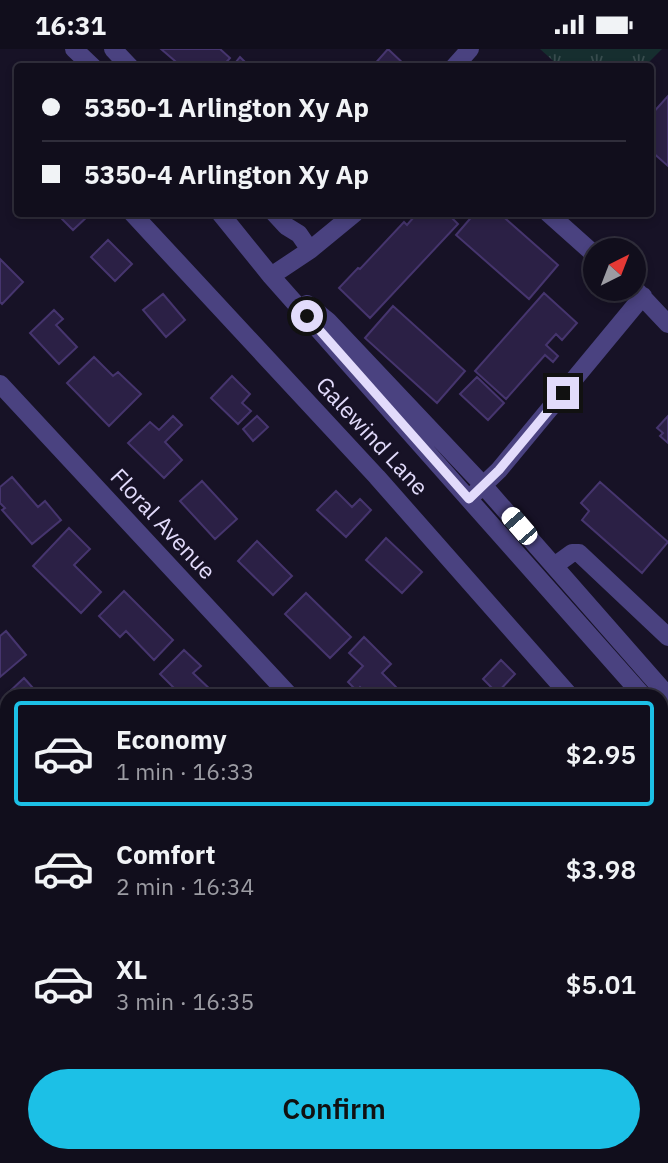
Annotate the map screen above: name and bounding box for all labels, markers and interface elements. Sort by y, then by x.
text: 16:31 [35,8,106,42]
text: 5350-1 Arlington Xy Ap [84,90,369,124]
text: 5350-4 Arlington Xy Ap [84,157,369,191]
north arrow [583,238,646,301]
map controls [583,238,646,301]
route start [291,300,323,332]
street label: Galewind Lane [310,370,435,501]
route end [547,377,579,409]
street label: Floral Avenue [105,461,223,585]
car [498,503,541,549]
icon: car [32,722,95,785]
text: Economy [116,722,227,756]
text: $2.95 [566,737,636,771]
text: 1 min · 16:33 [116,756,254,786]
icon: car [32,837,95,900]
text: Comfort [116,837,215,871]
text: $3.98 [566,852,636,886]
text: 2 min · 16:34 [116,871,254,901]
icon: car [32,952,95,1015]
text: XL [116,952,147,986]
text: $5.01 [566,967,636,1001]
text: 3 min · 16:35 [116,986,254,1016]
button: Confirm [28,1069,640,1149]

